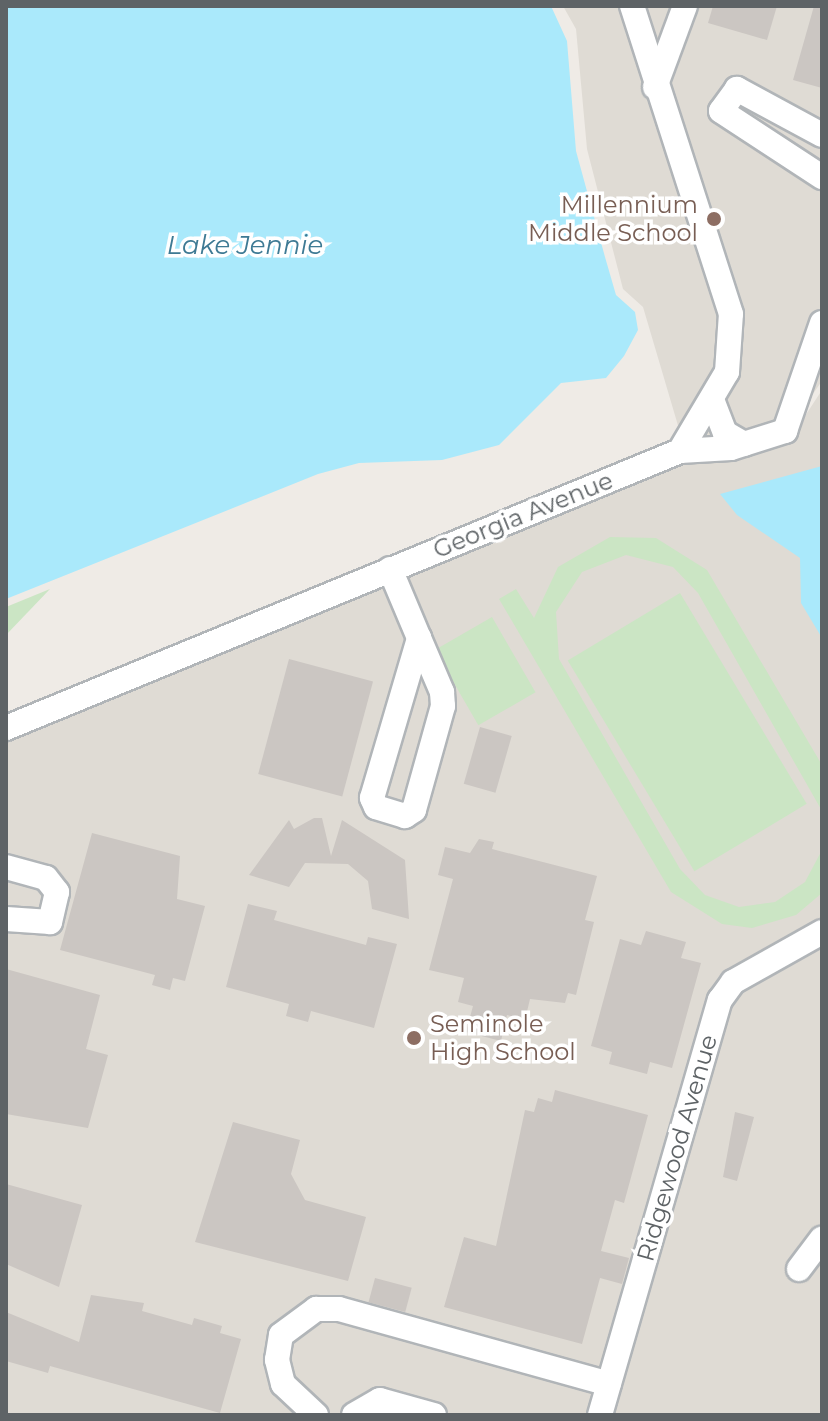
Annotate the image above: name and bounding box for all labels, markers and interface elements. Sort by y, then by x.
place label: Millennium Middle School [528,191,698,247]
marker: Millennium Middle School [705,210,723,228]
water label: Lake Jennie [167,230,323,262]
street label: Georgia Avenue [429,466,617,564]
place label: Seminole High School [430,1010,576,1066]
marker: Seminole High School [405,1029,423,1047]
street label: Ridgewood Avenue [631,1031,723,1265]

